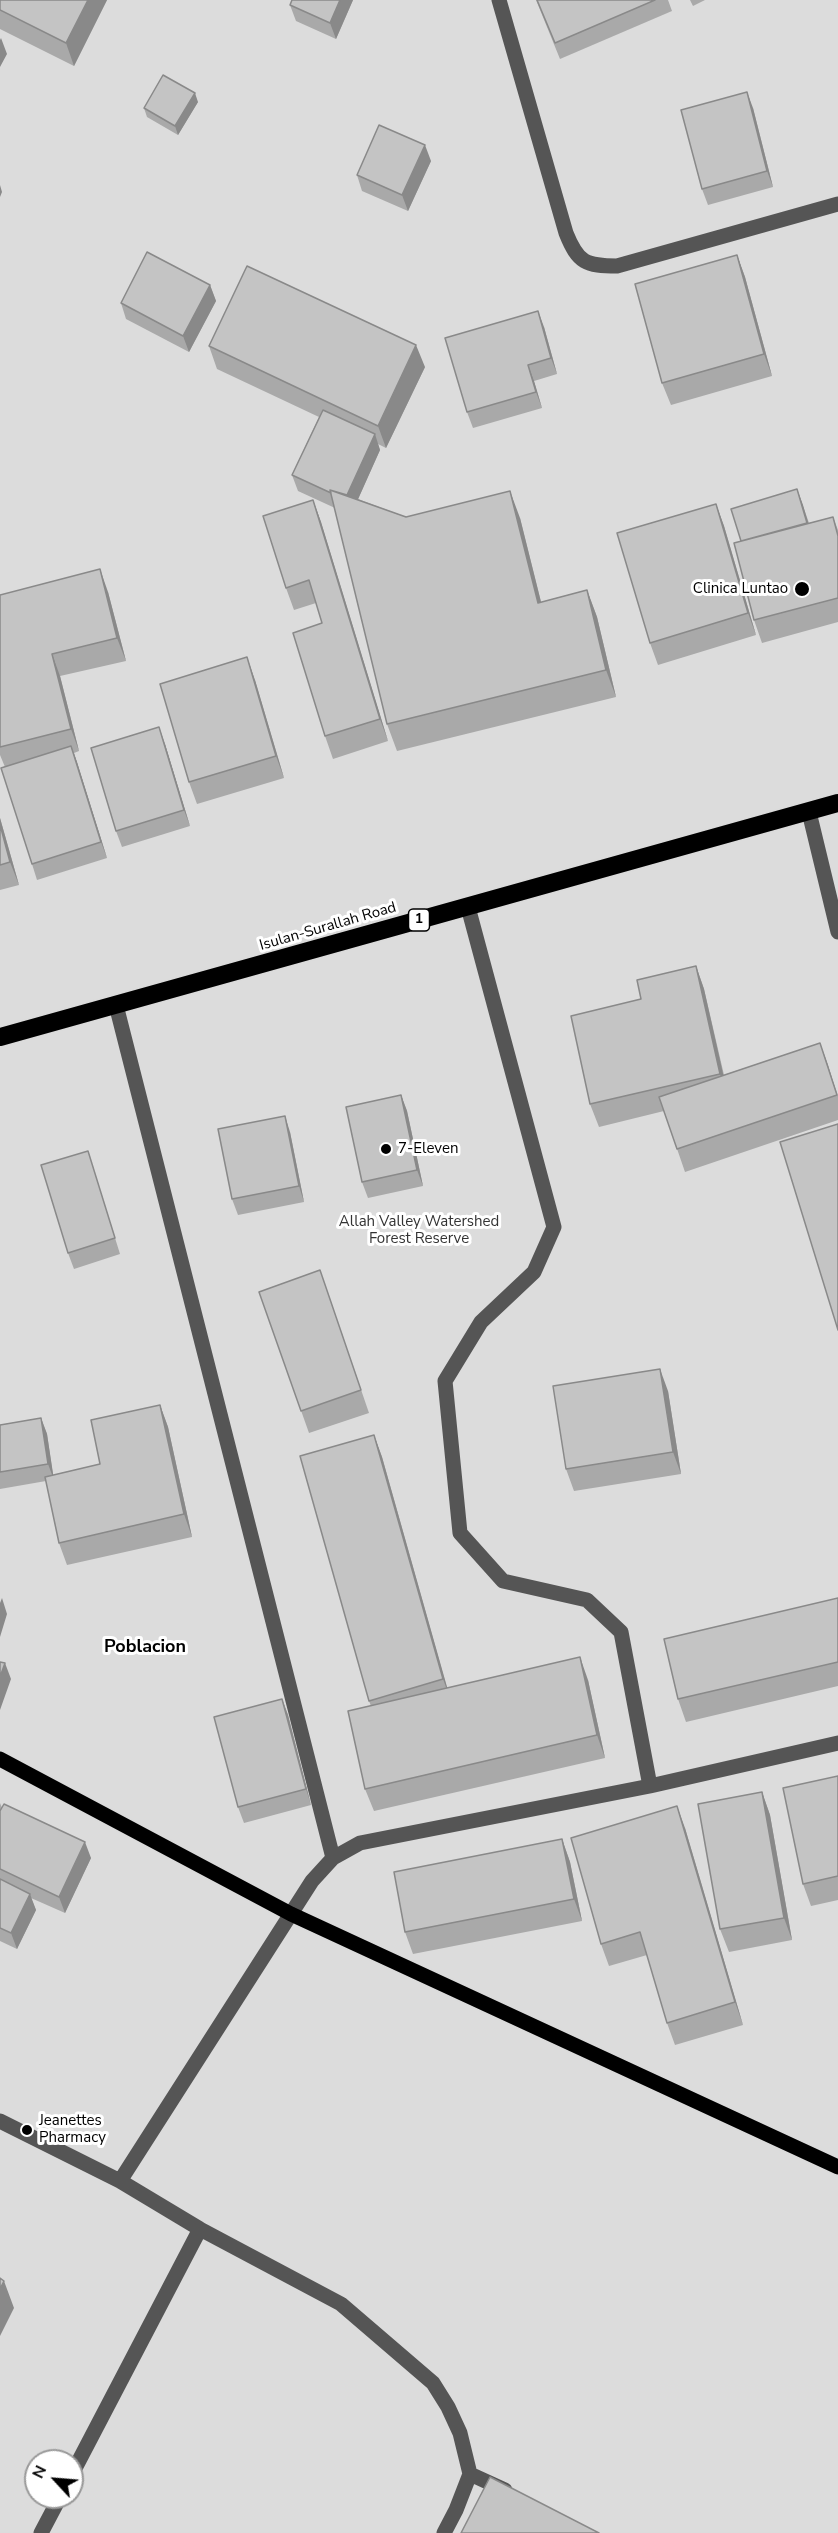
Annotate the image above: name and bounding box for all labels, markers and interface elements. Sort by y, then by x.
place label: Clinica Luntao [693,580,788,598]
marker: Clinica Luntao [793,580,811,598]
street label: Isulan-Surallah Road [258,899,398,955]
road number: 1 [408,909,430,931]
place label: 7-Eleven [398,1140,458,1158]
marker: 7-Eleven [379,1142,393,1156]
park label: Allah Valley Watershed Forest Reserve [339,1213,499,1248]
district label: Poblacion [104,1637,186,1659]
place label: Jeanettes Pharmacy [39,2112,106,2147]
marker: Jeanettes Pharmacy [20,2123,34,2137]
north arrow [24,2449,84,2509]
text: N [27,2462,52,2482]

